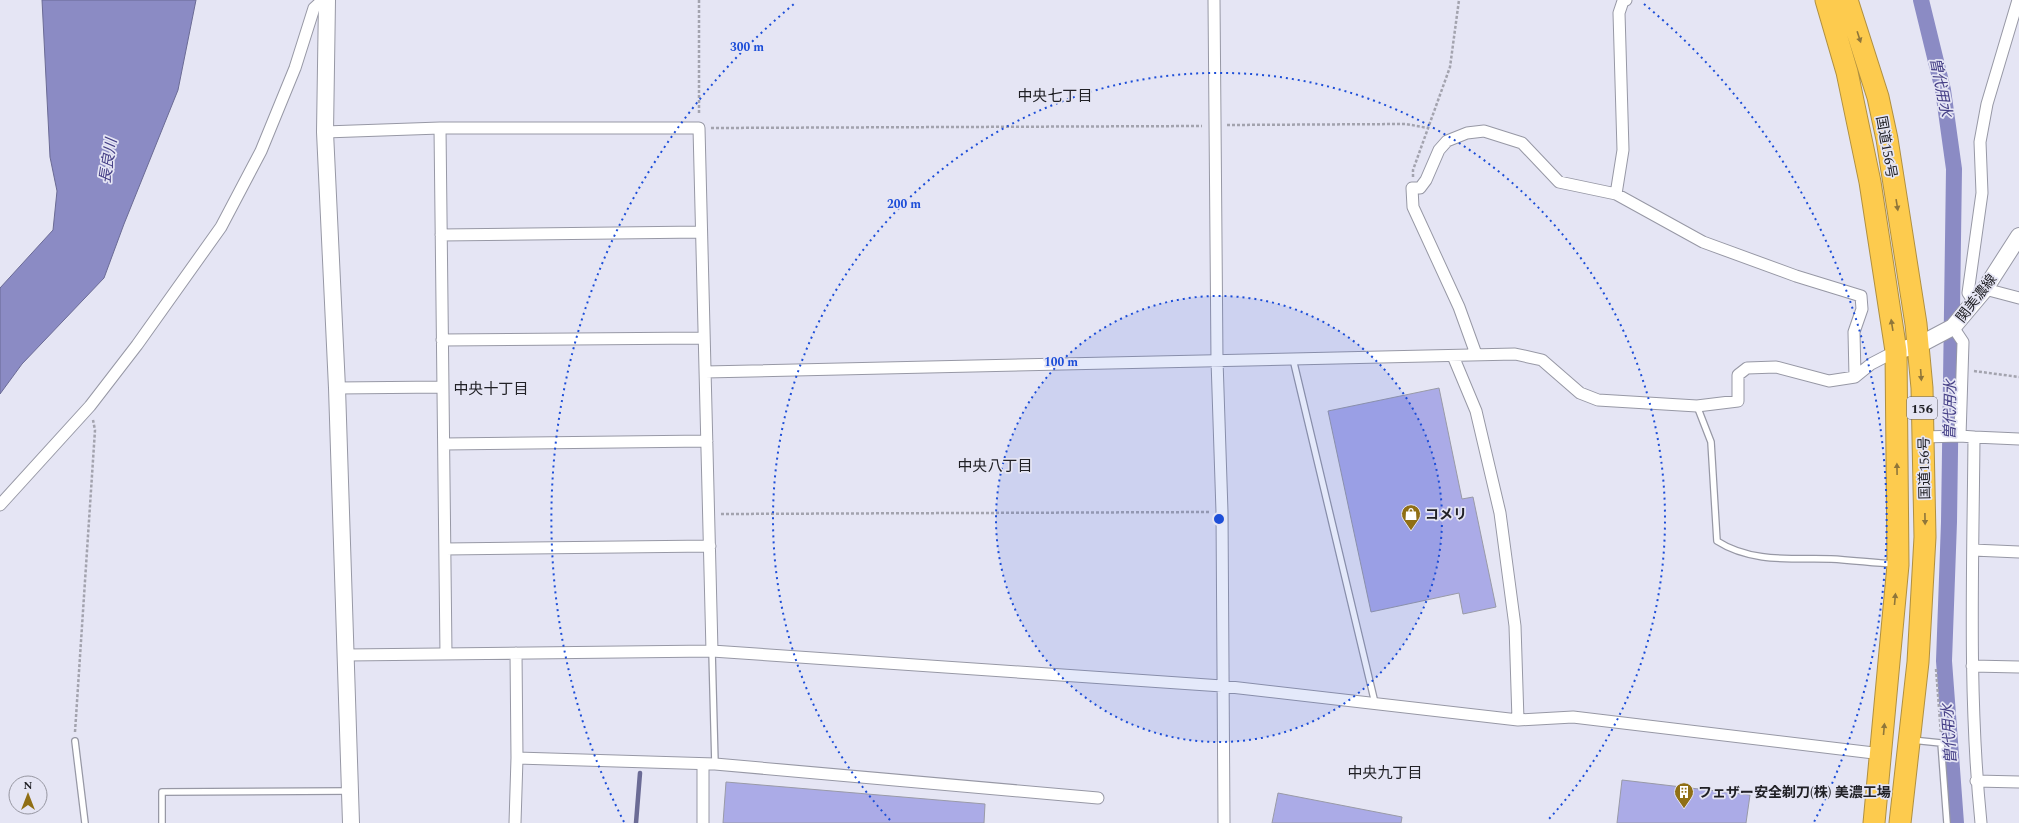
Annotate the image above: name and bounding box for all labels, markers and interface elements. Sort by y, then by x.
one-way arrow [1856,31,1862,43]
text: 300 m [730,38,764,57]
water label: 曽代用水 [1923,55,1958,121]
district label: 中央七丁目 [1017,85,1093,108]
street label: 国道156号 [1871,114,1902,180]
water label: 長良川 [94,135,124,185]
text: 200 m [887,195,921,214]
one-way arrow [1894,198,1900,211]
street label: 関美濃線 [1951,270,2002,327]
one-way arrow [1889,319,1895,332]
text: 100 m [1044,353,1078,372]
one-way arrow [1918,369,1925,381]
district label: 中央十丁目 [453,378,529,401]
water label: 曽代用水 [1938,378,1963,440]
road number: 156 [1907,397,1937,419]
street label: 国道156号 [1913,436,1936,500]
district label: 中央八丁目 [957,455,1033,478]
one-way arrow [1894,462,1900,475]
shop icon: コメリ [1400,503,1422,531]
place label: コメリ [1425,504,1467,525]
centre of rings [1212,512,1226,526]
one-way arrow [1922,513,1928,526]
one-way arrow [1892,593,1899,605]
water label: 曽代用水 [1936,701,1963,765]
one-way arrow [1881,722,1888,735]
district label: 中央九丁目 [1347,762,1423,785]
north arrow [8,775,48,815]
text: N [24,777,33,794]
building icon: フェザー安全剃刀(株) 美濃工場 [1673,781,1695,809]
place label: フェザー安全剃刀(株) 美濃工場 [1698,782,1891,803]

